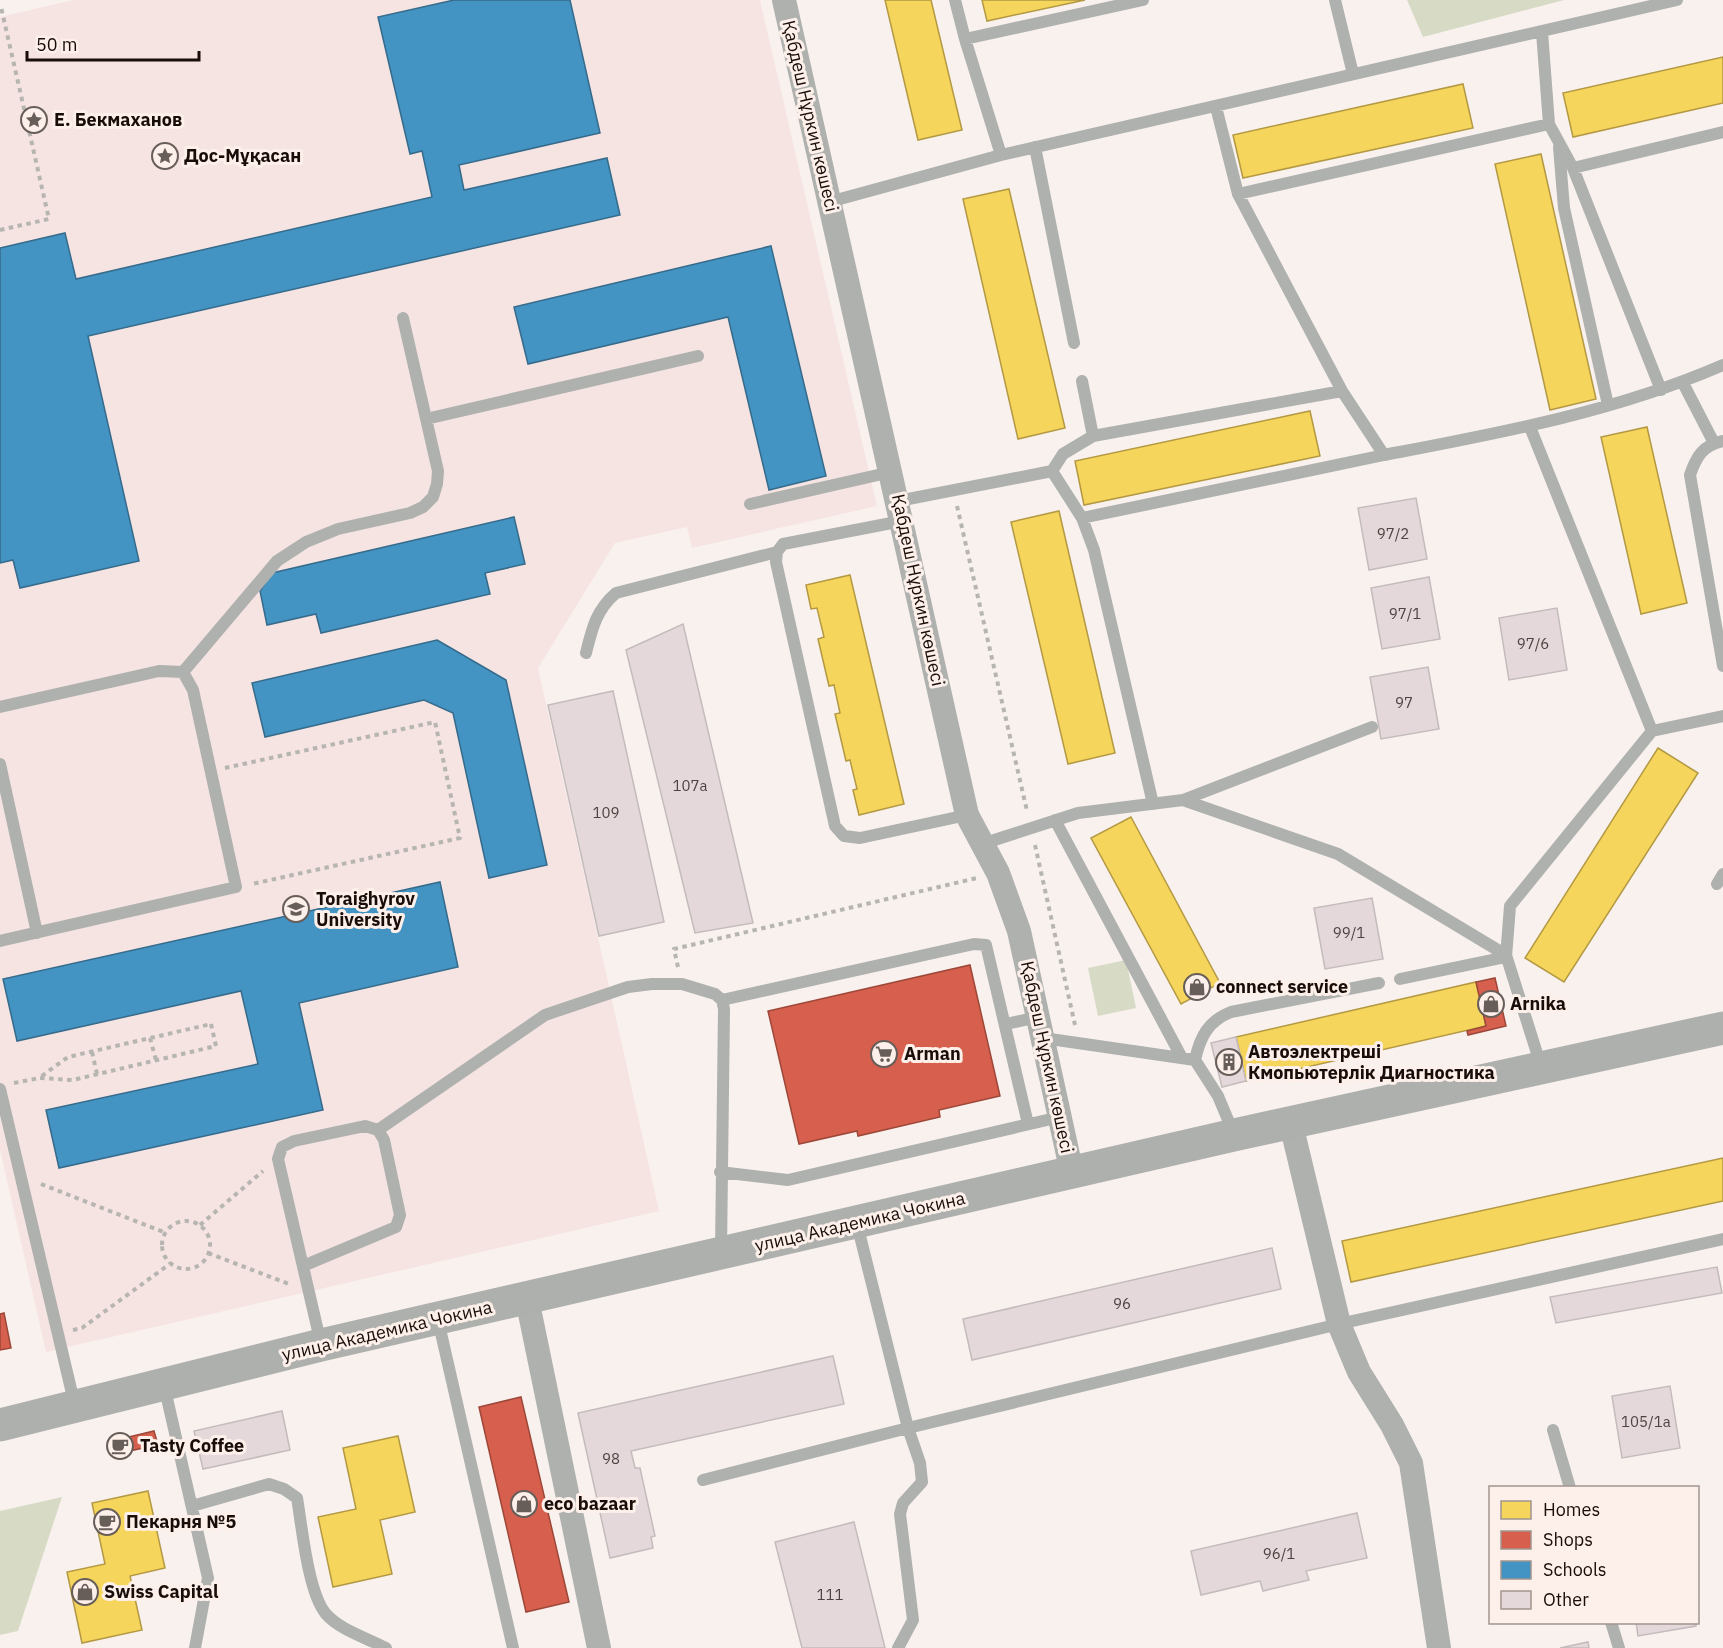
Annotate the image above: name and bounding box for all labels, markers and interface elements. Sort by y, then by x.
street label: Қабдеш Нұркин көшесі [777,18,844,214]
scale bar [27,24,200,62]
text: 50 m [36,33,78,56]
place icon: Е. Бекмаханов [19,105,49,135]
place label: Е. Бекмаханов [54,108,182,131]
place icon: Дос-Мұқасан [150,141,180,171]
place label: Дос-Мұқасан [184,144,301,167]
street label: Қабдеш Нұркин көшесі [887,492,950,688]
house number: 97/2 [1377,524,1409,543]
house number: 97/1 [1389,604,1421,623]
house number: 97/6 [1517,634,1549,653]
house number: 97 [1395,693,1413,712]
house number: 107а [672,776,708,795]
house number: 109 [592,803,620,822]
place label: Toraighyrov University [316,887,415,931]
school or university icon: Toraighyrov University [281,894,311,924]
house number: 99/1 [1333,923,1365,942]
street label: Қабдеш Нұркин көшесі [1016,959,1079,1155]
shop icon: connect service [1182,972,1212,1002]
place label: connect service [1216,975,1348,998]
shop icon: Arnika [1476,989,1506,1019]
place label: Arnika [1510,992,1566,1015]
supermarket icon: Arman [869,1039,899,1069]
place label: Автоэлектреші Кмопьютерлік Диагностика [1248,1040,1495,1084]
place label: Arman [904,1042,961,1065]
building icon: Автоэлектреші Кмопьютерлік Диагностика [1214,1047,1244,1077]
street label: улица Академика Чокина [753,1186,968,1257]
house number: 96 [1113,1294,1131,1313]
street label: улица Академика Чокина [280,1295,495,1366]
house number: 105/1а [1621,1412,1671,1431]
cafe icon: Tasty Coffee [105,1431,135,1461]
place label: Tasty Coffee [140,1434,244,1457]
house number: 98 [602,1449,620,1468]
legend [1489,1486,1699,1624]
shop icon: eco bazaar [509,1489,539,1519]
place label: eco bazaar [544,1492,636,1515]
text: Homes [1543,1498,1600,1521]
cafe icon: Пекарня №5 [92,1507,122,1537]
place label: Пекарня №5 [126,1510,236,1533]
text: Shops [1543,1528,1593,1551]
house number: 96/1 [1263,1544,1295,1563]
text: Schools [1543,1558,1607,1581]
shop icon: Swiss Capital [70,1577,100,1607]
place label: Swiss Capital [104,1580,219,1603]
house number: 111 [816,1585,844,1604]
text: Other [1543,1588,1589,1611]

